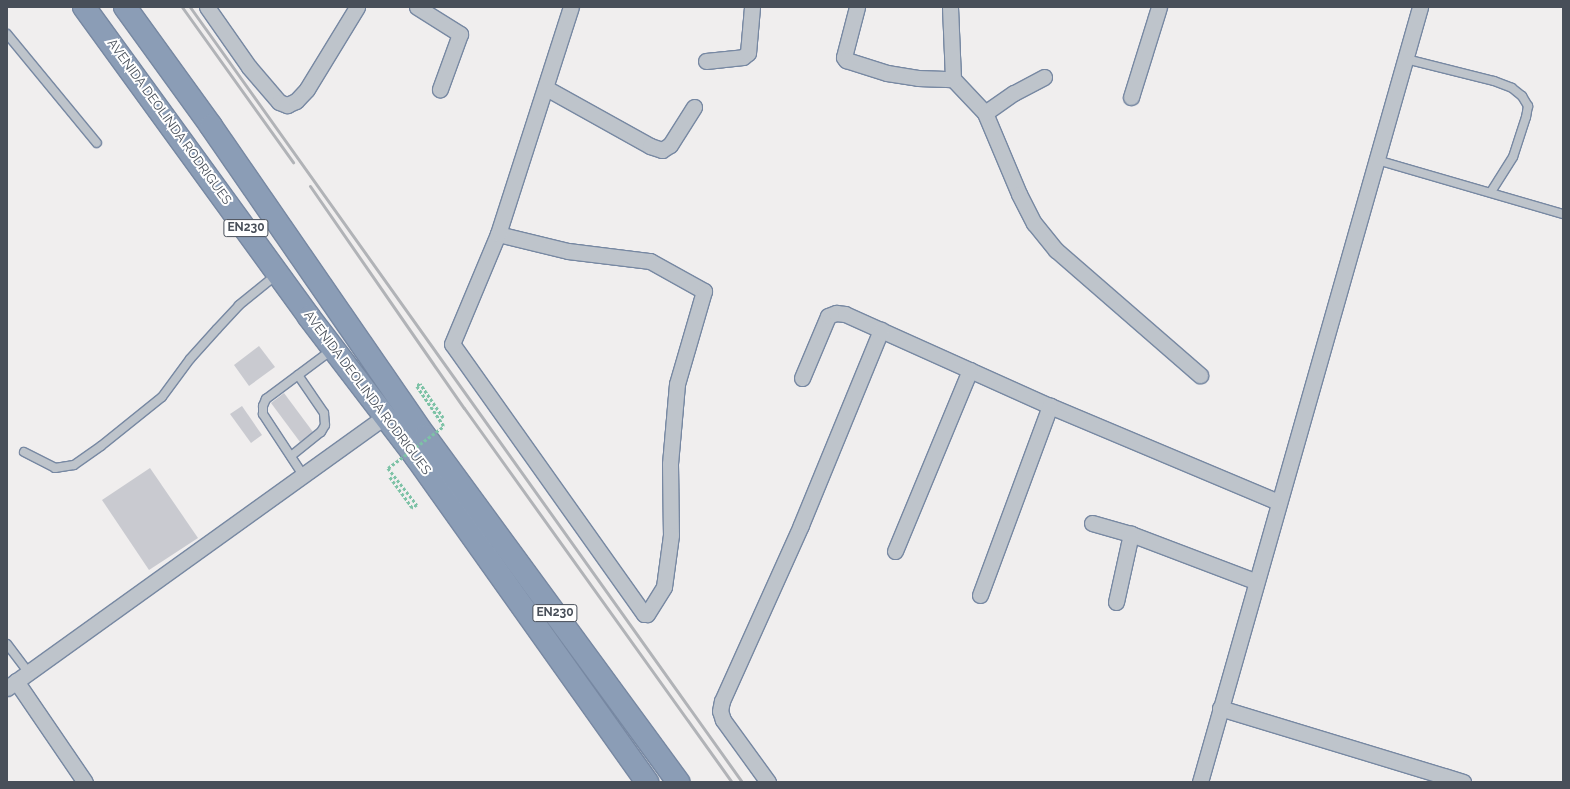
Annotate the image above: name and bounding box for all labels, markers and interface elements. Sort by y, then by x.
street label: AVENIDA DEOLINDA RODRIGUES [103,36,235,208]
road number: EN230 [223,218,269,238]
street label: AVENIDA DEOLINDA RODRIGUES [300,308,434,478]
road number: EN230 [532,603,578,623]

